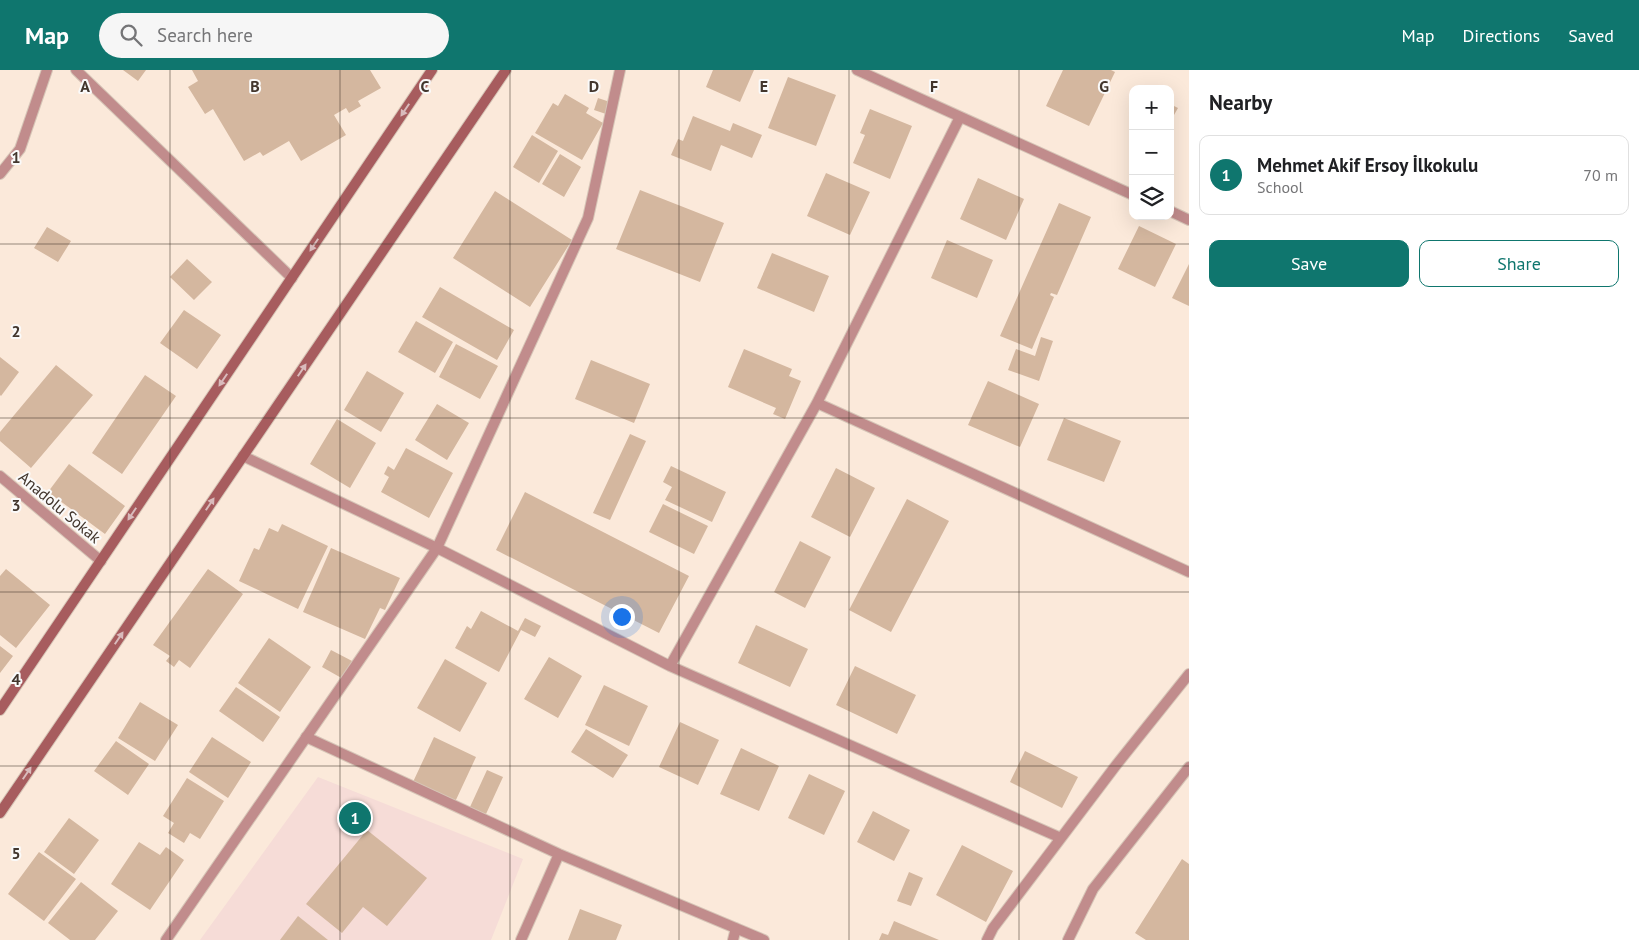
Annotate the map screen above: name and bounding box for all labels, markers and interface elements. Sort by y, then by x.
search box [99,13,449,58]
text: Map [25,20,69,51]
icon: search [117,21,145,49]
text: Search here [157,23,253,47]
text: Map [1402,24,1434,47]
text: Directions [1462,24,1540,47]
text: Saved [1568,24,1614,47]
text: A [80,76,90,96]
text: B [250,76,260,96]
text: C [421,76,430,96]
text: D [589,76,599,96]
text: E [760,76,768,96]
text: F [930,76,938,96]
text: G [1099,76,1109,96]
map controls [1129,85,1174,220]
button: + [1129,85,1174,130]
text: Nearby [1209,89,1272,116]
one-way arrow [400,104,410,117]
button: − [1129,130,1174,175]
text: 1 [11,147,21,167]
text: Mehmet Akif Ersoy İlkokulu [1257,153,1478,177]
text: 1 [1221,165,1231,185]
text: 70 m [1583,165,1618,185]
button: layers [1129,175,1174,220]
text: School [1257,177,1303,197]
one-way arrow [309,238,319,252]
button: Save [1209,240,1409,287]
button: Share [1419,240,1619,287]
text: 2 [11,321,21,341]
one-way arrow [297,363,307,377]
one-way arrow [218,373,228,386]
street label: Anadolu Sokak [15,467,105,547]
text: 3 [11,495,21,515]
one-way arrow [206,497,215,511]
one-way arrow [127,508,137,521]
your location [609,604,635,630]
one-way arrow [114,632,124,645]
text: 4 [11,669,21,689]
one-way arrow [23,766,32,779]
pin: 1 [339,799,371,837]
text: 5 [11,843,21,863]

